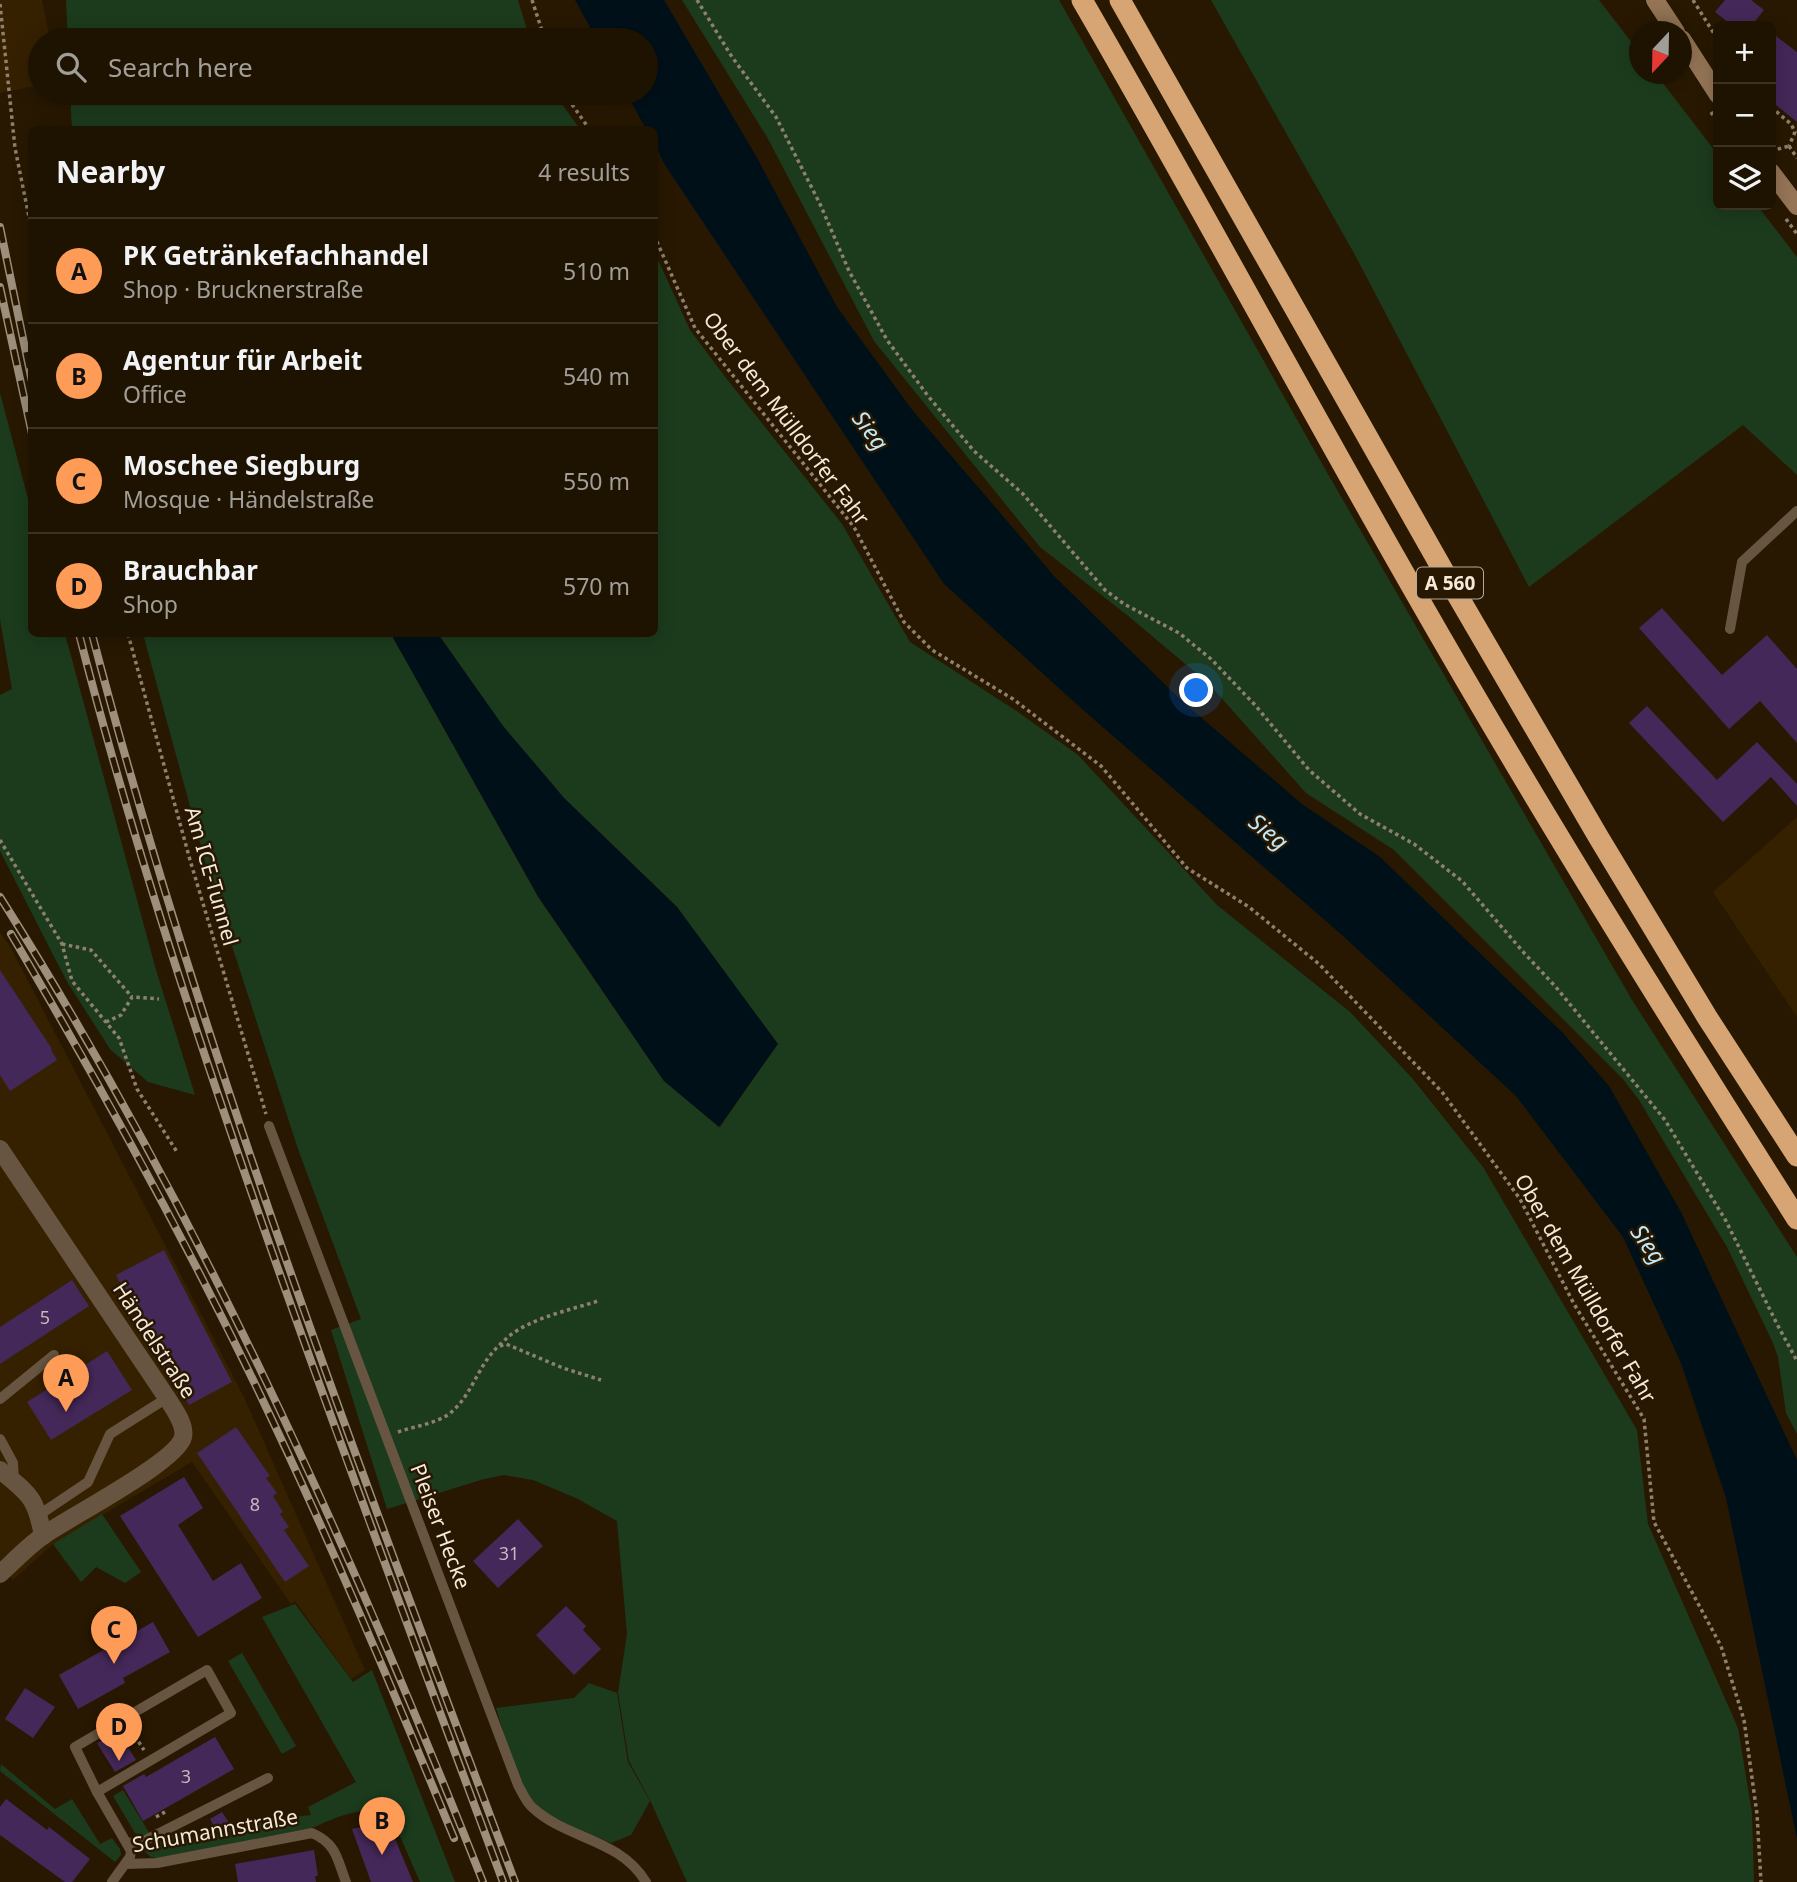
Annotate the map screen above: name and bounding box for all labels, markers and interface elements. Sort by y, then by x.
north arrow [1629,21,1692,84]
map controls [1713,21,1776,210]
button: + [1713,21,1776,84]
search box [28,28,658,105]
icon: search [52,48,90,86]
text: Search here [108,49,253,85]
button: − [1713,84,1776,147]
button: layers [1713,147,1776,210]
text: Nearby [56,151,165,192]
text: 4 results [538,156,630,188]
text: PK Getränkefachhandel [123,237,429,273]
text: A [71,255,87,287]
text: 510 m [563,255,630,287]
text: Shop · Brucknerstraße [123,273,363,305]
street label: Ober dem Mülldorfer Fahr [698,306,877,530]
text: Agentur für Arbeit [123,342,362,378]
text: B [71,360,87,392]
text: 540 m [563,360,630,392]
text: Office [123,378,187,410]
water label: Sieg [845,403,897,457]
text: Moschee Siegburg [123,447,360,483]
text: C [72,465,86,497]
text: 550 m [563,465,630,497]
text: Mosque · Händelstraße [123,483,374,515]
text: Brauchbar [123,552,258,588]
road number: A 560 [1417,568,1483,598]
text: D [71,570,87,602]
text: 570 m [563,570,630,602]
text: Shop [123,588,178,620]
your location [1179,673,1213,707]
street label: Am ICE-Tunnel [179,803,245,949]
water label: Sieg [1242,805,1296,857]
street label: Ober dem Mülldorfer Fahr [1509,1168,1663,1408]
water label: Sieg [1624,1217,1674,1271]
street label: Händelstraße [107,1276,203,1404]
house number: 5 [40,1305,50,1329]
pin: A [43,1354,89,1412]
street label: Pleiser Hecke [404,1459,478,1593]
house number: 8 [250,1492,260,1516]
house number: 31 [499,1541,519,1565]
pin: C [91,1606,137,1664]
pin: D [96,1703,142,1761]
house number: 3 [181,1764,191,1788]
pin: B [359,1797,405,1855]
street label: Schumannstraße [130,1802,300,1858]

